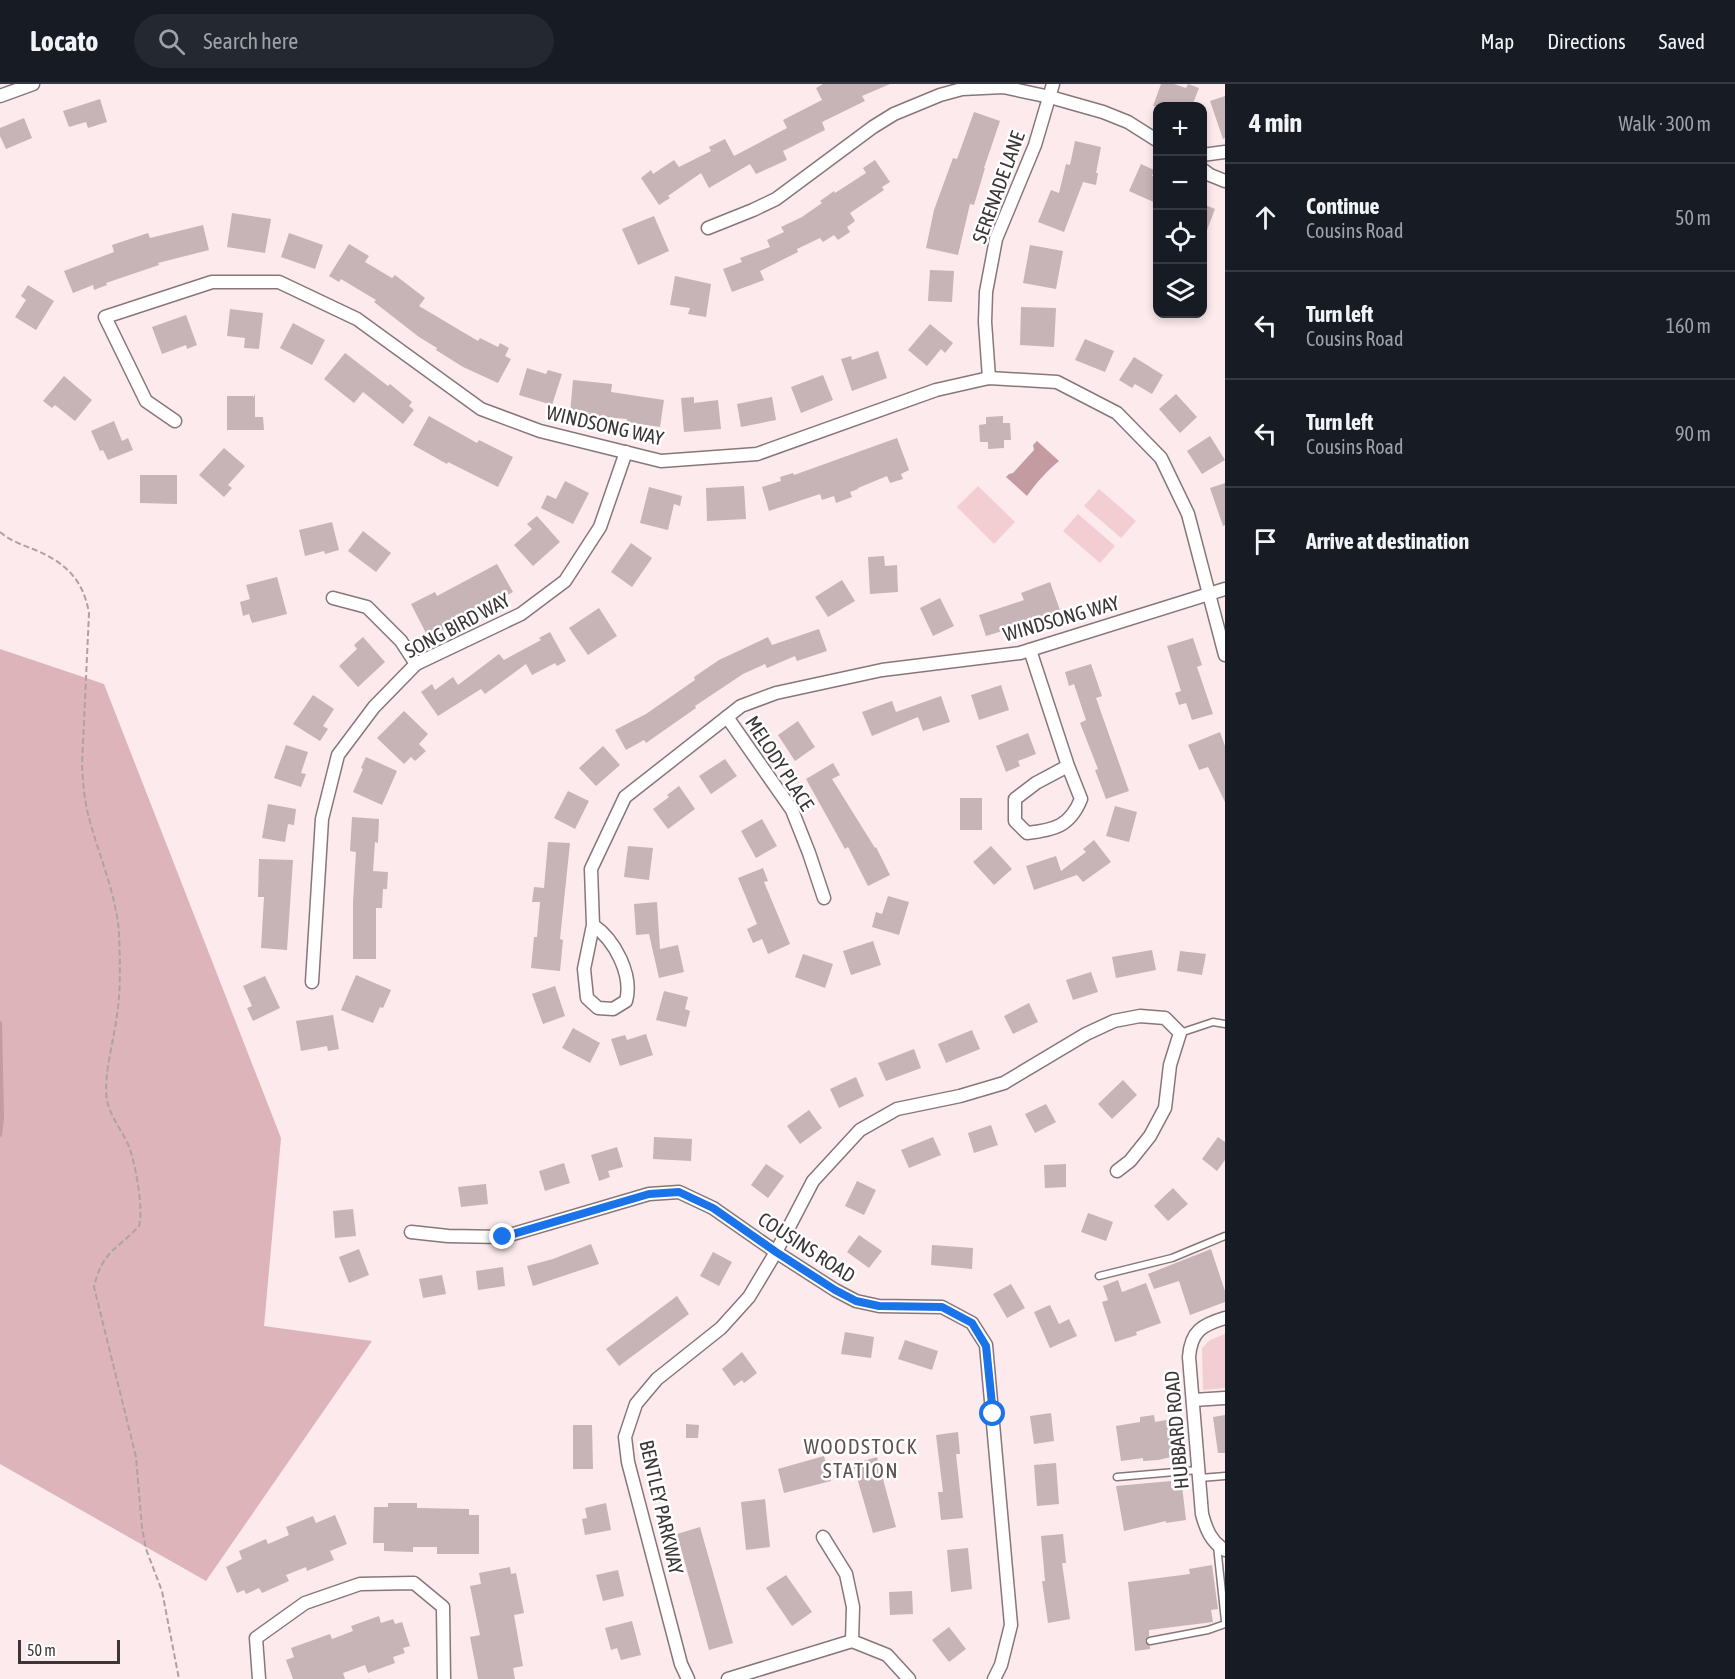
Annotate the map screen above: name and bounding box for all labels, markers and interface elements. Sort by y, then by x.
search box [134,14,554,68]
text: Locato [30,25,98,57]
icon: search [155,25,188,58]
text: Search here [203,28,298,54]
text: Map [1480,29,1514,53]
text: Directions [1547,29,1626,53]
text: Saved [1659,29,1705,53]
map controls [1153,102,1207,318]
button: + [1153,102,1207,156]
text: 4 min [1249,108,1302,138]
text: Walk · 300 m [1619,112,1711,135]
street label: SERENADE LANE [967,127,1029,246]
button: − [1153,156,1207,210]
text: Continue [1306,193,1380,219]
icon: ahead [1249,201,1282,234]
text: 50 m [1675,206,1711,229]
button: locate [1153,210,1207,264]
text: Cousins Road [1306,219,1403,242]
button: layers [1153,264,1207,318]
text: Turn left [1306,301,1373,327]
icon: left [1249,309,1282,342]
text: 160 m [1666,314,1711,337]
text: Cousins Road [1306,327,1403,350]
street label: WINDSONG WAY [544,400,666,450]
text: Turn left [1306,409,1373,435]
icon: left [1249,417,1282,450]
text: 90 m [1675,422,1711,445]
text: Cousins Road [1306,435,1403,458]
icon: arrive [1249,525,1282,558]
text: Arrive at destination [1306,528,1469,554]
street label: SONG BIRD WAY [401,588,513,662]
street label: WINDSONG WAY [1000,590,1122,646]
street label: MELODY PLACE [741,711,819,815]
street label: COUSINS ROAD [754,1207,860,1287]
route end [489,1223,515,1249]
street label: HUBBARD ROAD [1159,1370,1193,1490]
route start [979,1400,1005,1426]
district label: WOODSTOCK STATION [804,1434,918,1482]
street label: BENTLEY PARKWAY [635,1438,689,1576]
scale bar [18,1637,120,1664]
text: 50 m [27,1641,56,1659]

